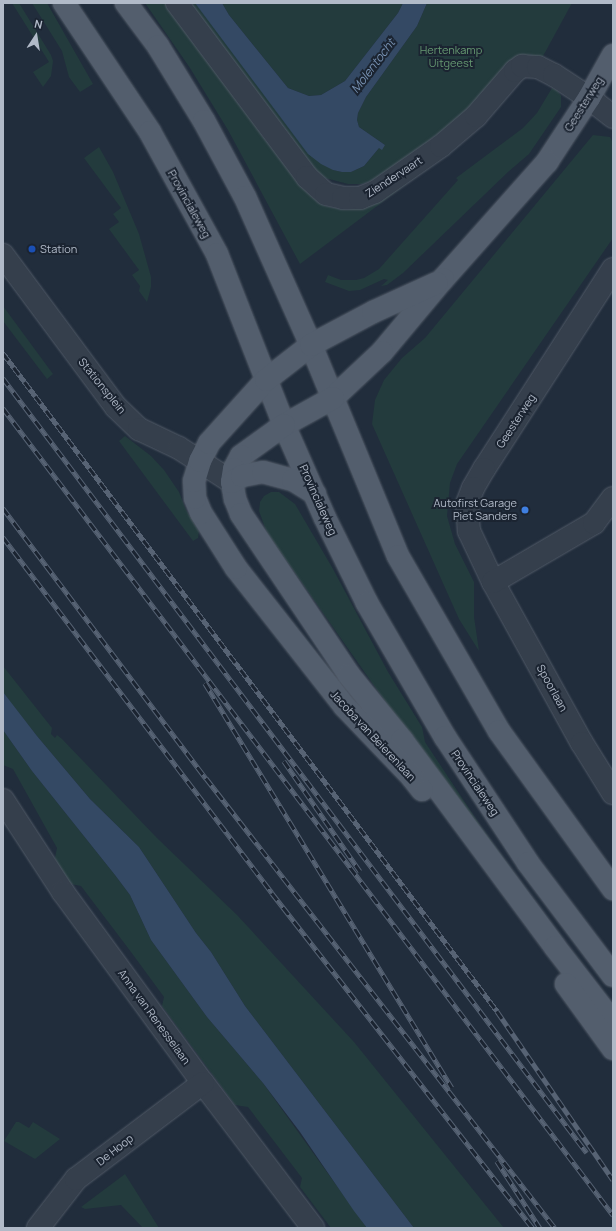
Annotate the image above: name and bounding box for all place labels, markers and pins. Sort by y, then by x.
place label: Station [40,242,77,256]
marker: Station [27,244,37,254]
place label: Autofirst Garage Piet Sanders [433,497,517,523]
marker: Autofirst Garage Piet Sanders [520,505,530,515]

